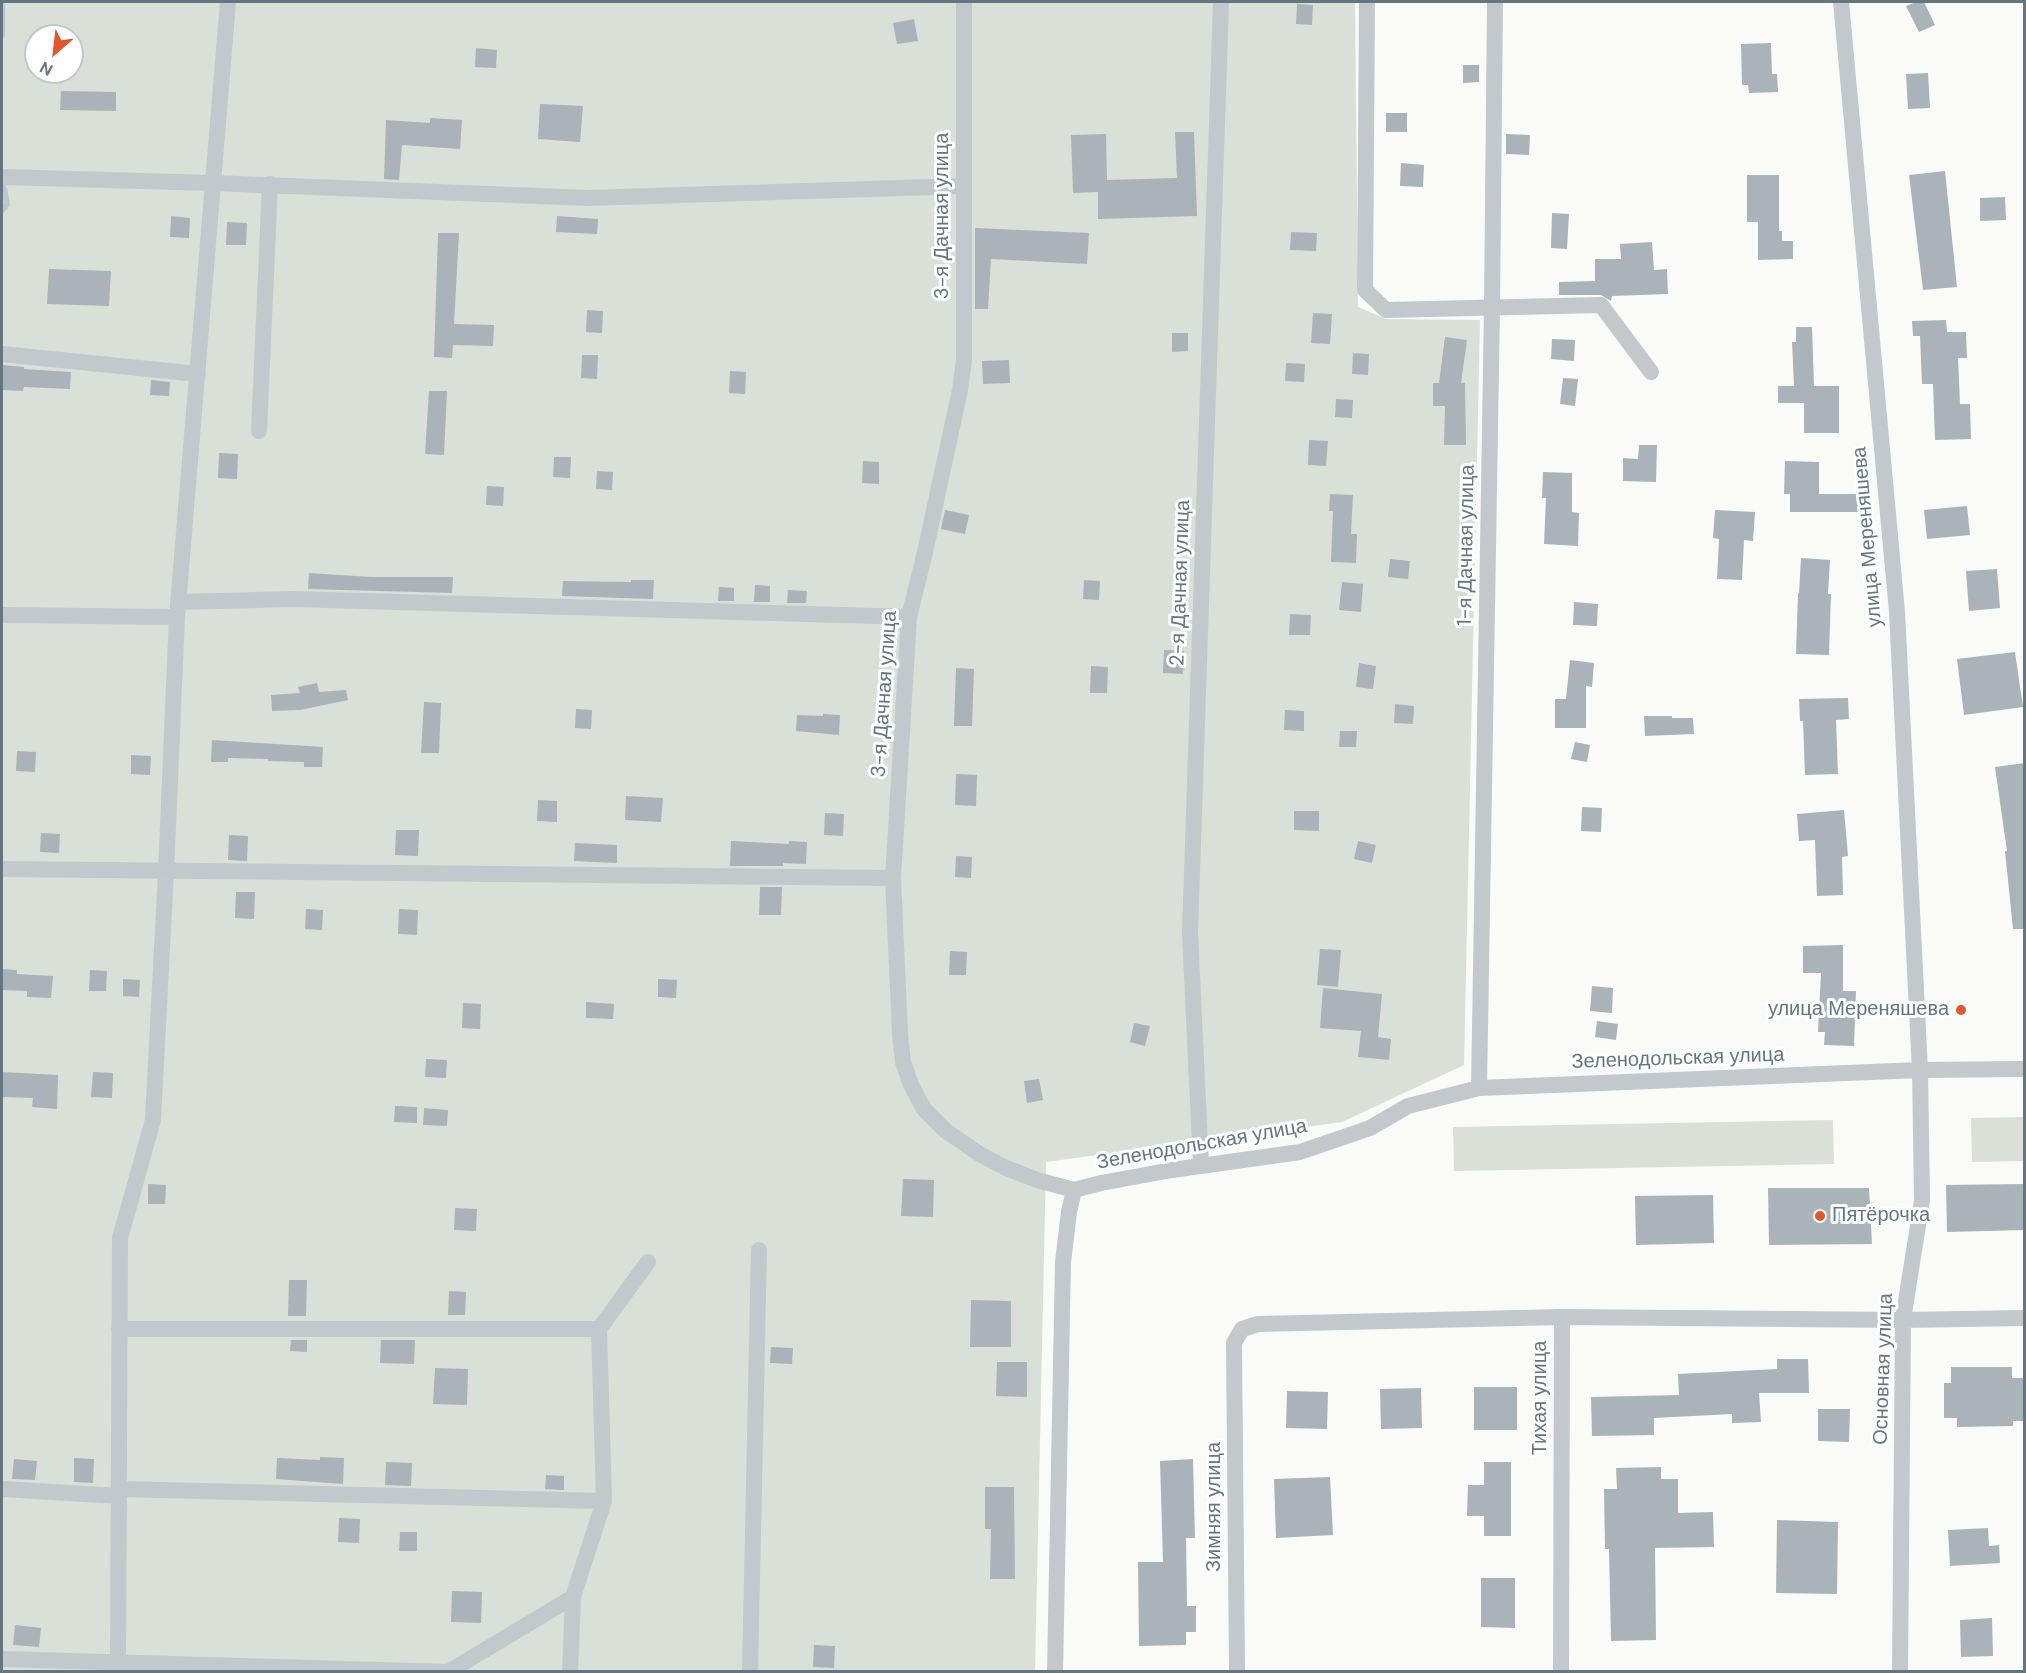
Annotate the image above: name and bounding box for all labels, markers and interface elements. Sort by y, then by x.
north arrow [24,24,84,84]
text: N [36,57,56,81]
street label: 3-я Дачная улица [931,133,955,299]
street label: улица Мереняшева [1848,446,1888,628]
street label: 1-я Дачная улица [1454,464,1480,626]
street label: 2-я Дачная улица [1166,499,1196,667]
street label: 3-я Дачная улица [867,610,903,778]
place label: улица Мереняшева [1768,998,1949,1022]
marker: улица Мереняшева [1954,1003,1968,1017]
street label: Зеленодольская улица [1571,1043,1785,1075]
street label: Зеленодольская улица [1095,1115,1309,1175]
place label: Пятёрочка [1832,1204,1930,1228]
marker: Пятёрочка [1813,1209,1827,1223]
street label: Основная улица [1869,1293,1899,1445]
street label: Тихая улица [1529,1341,1553,1455]
street label: Зимняя улица [1203,1442,1227,1572]

